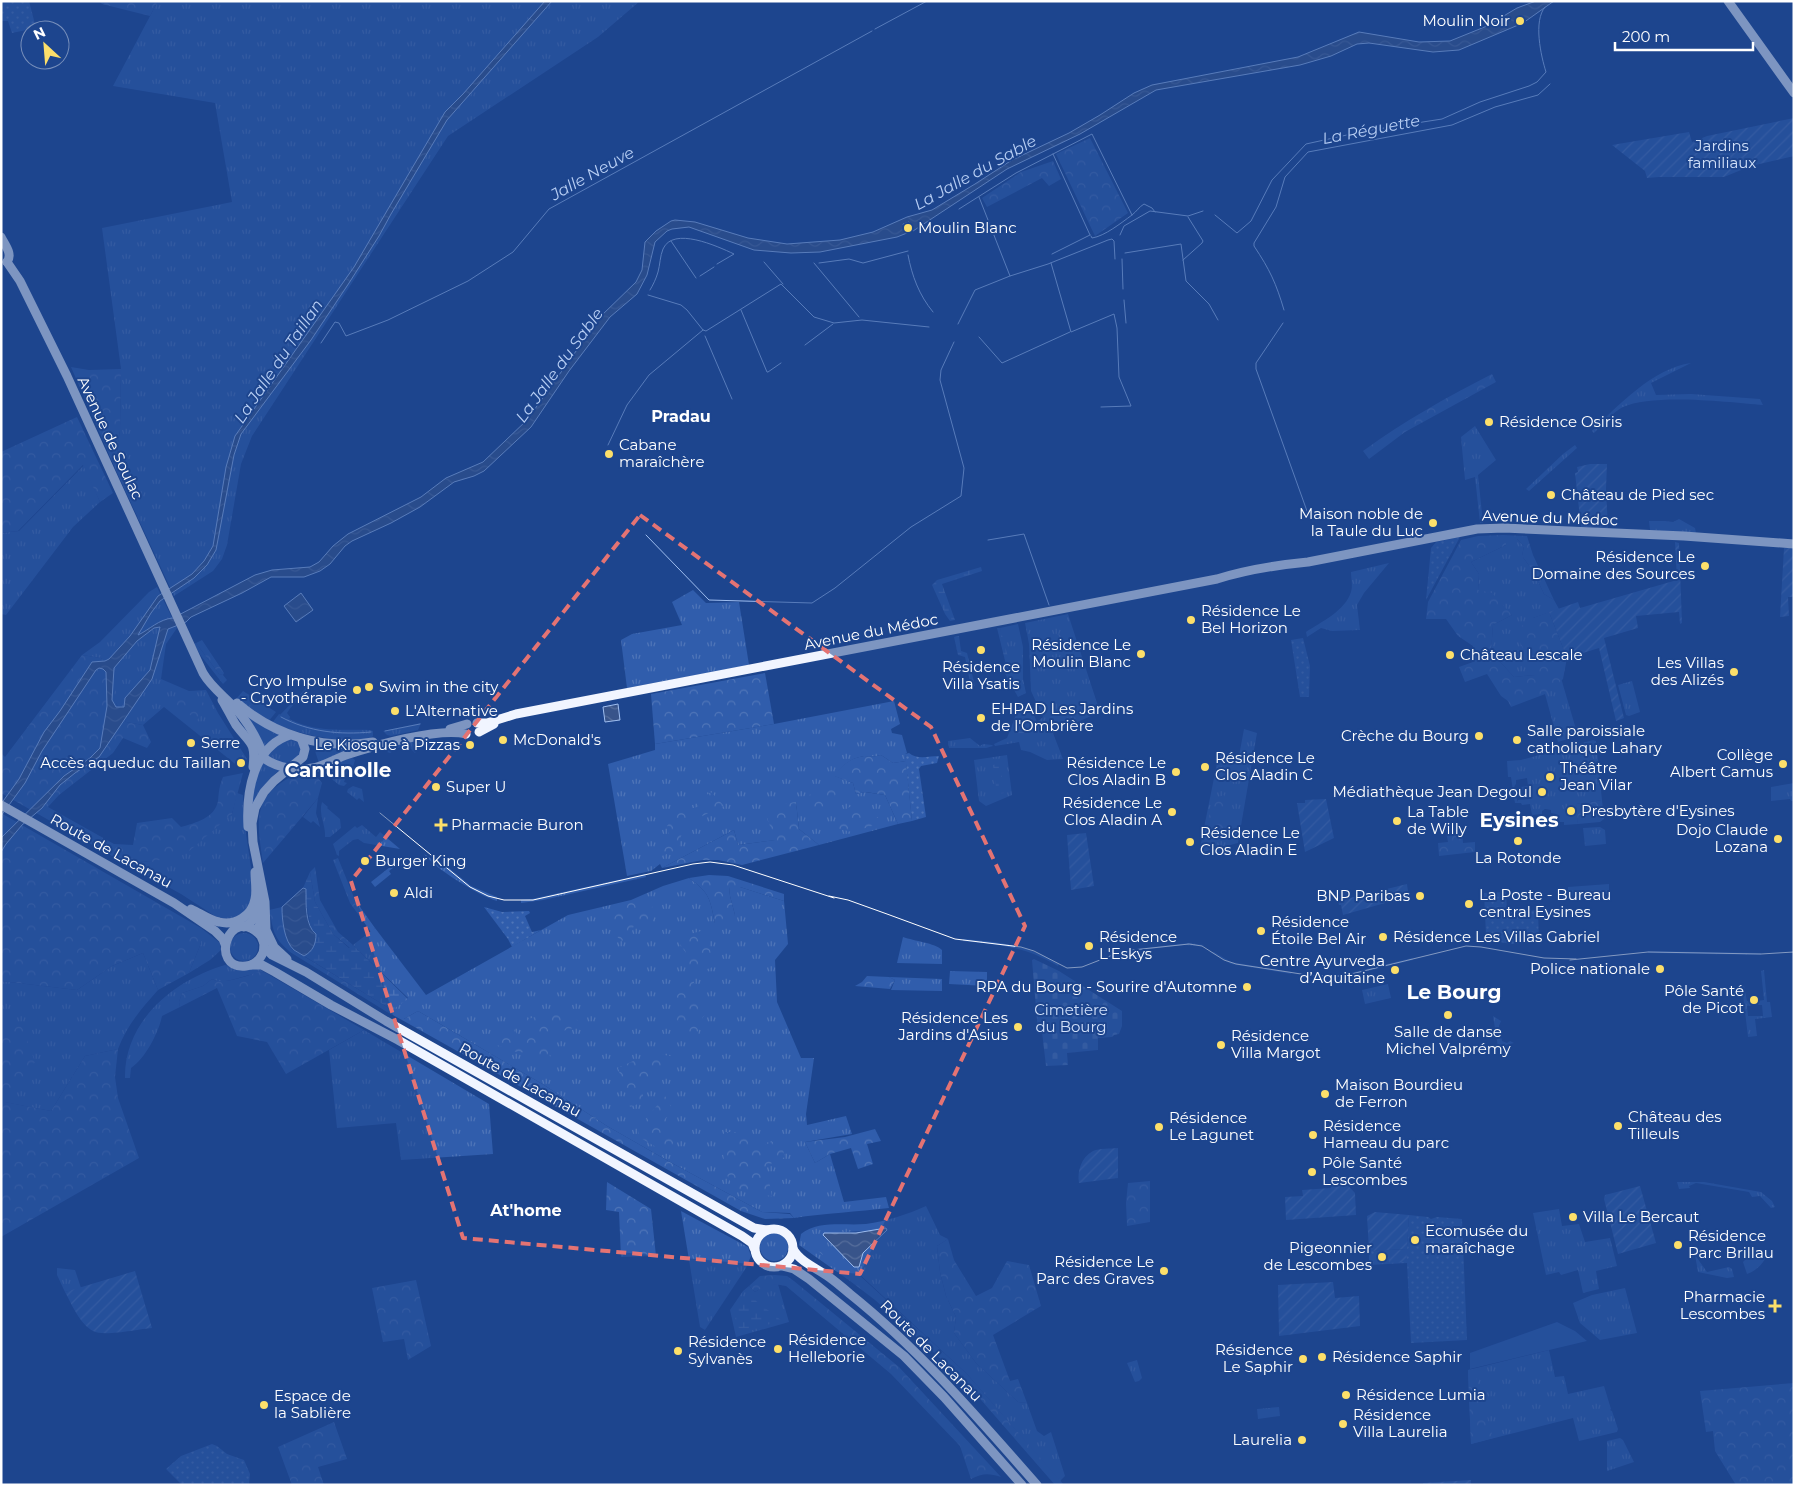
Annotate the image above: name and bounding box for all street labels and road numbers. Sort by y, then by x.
street label: Avenue de Soulac [74,373,147,502]
street label: Avenue du Médoc [1482,506,1618,529]
street label: Avenue du Médoc [802,609,940,654]
street label: Route de Lacanau [47,809,175,892]
street label: Route de Lacanau [456,1038,584,1121]
street label: Route de Lacanau [876,1296,986,1406]

